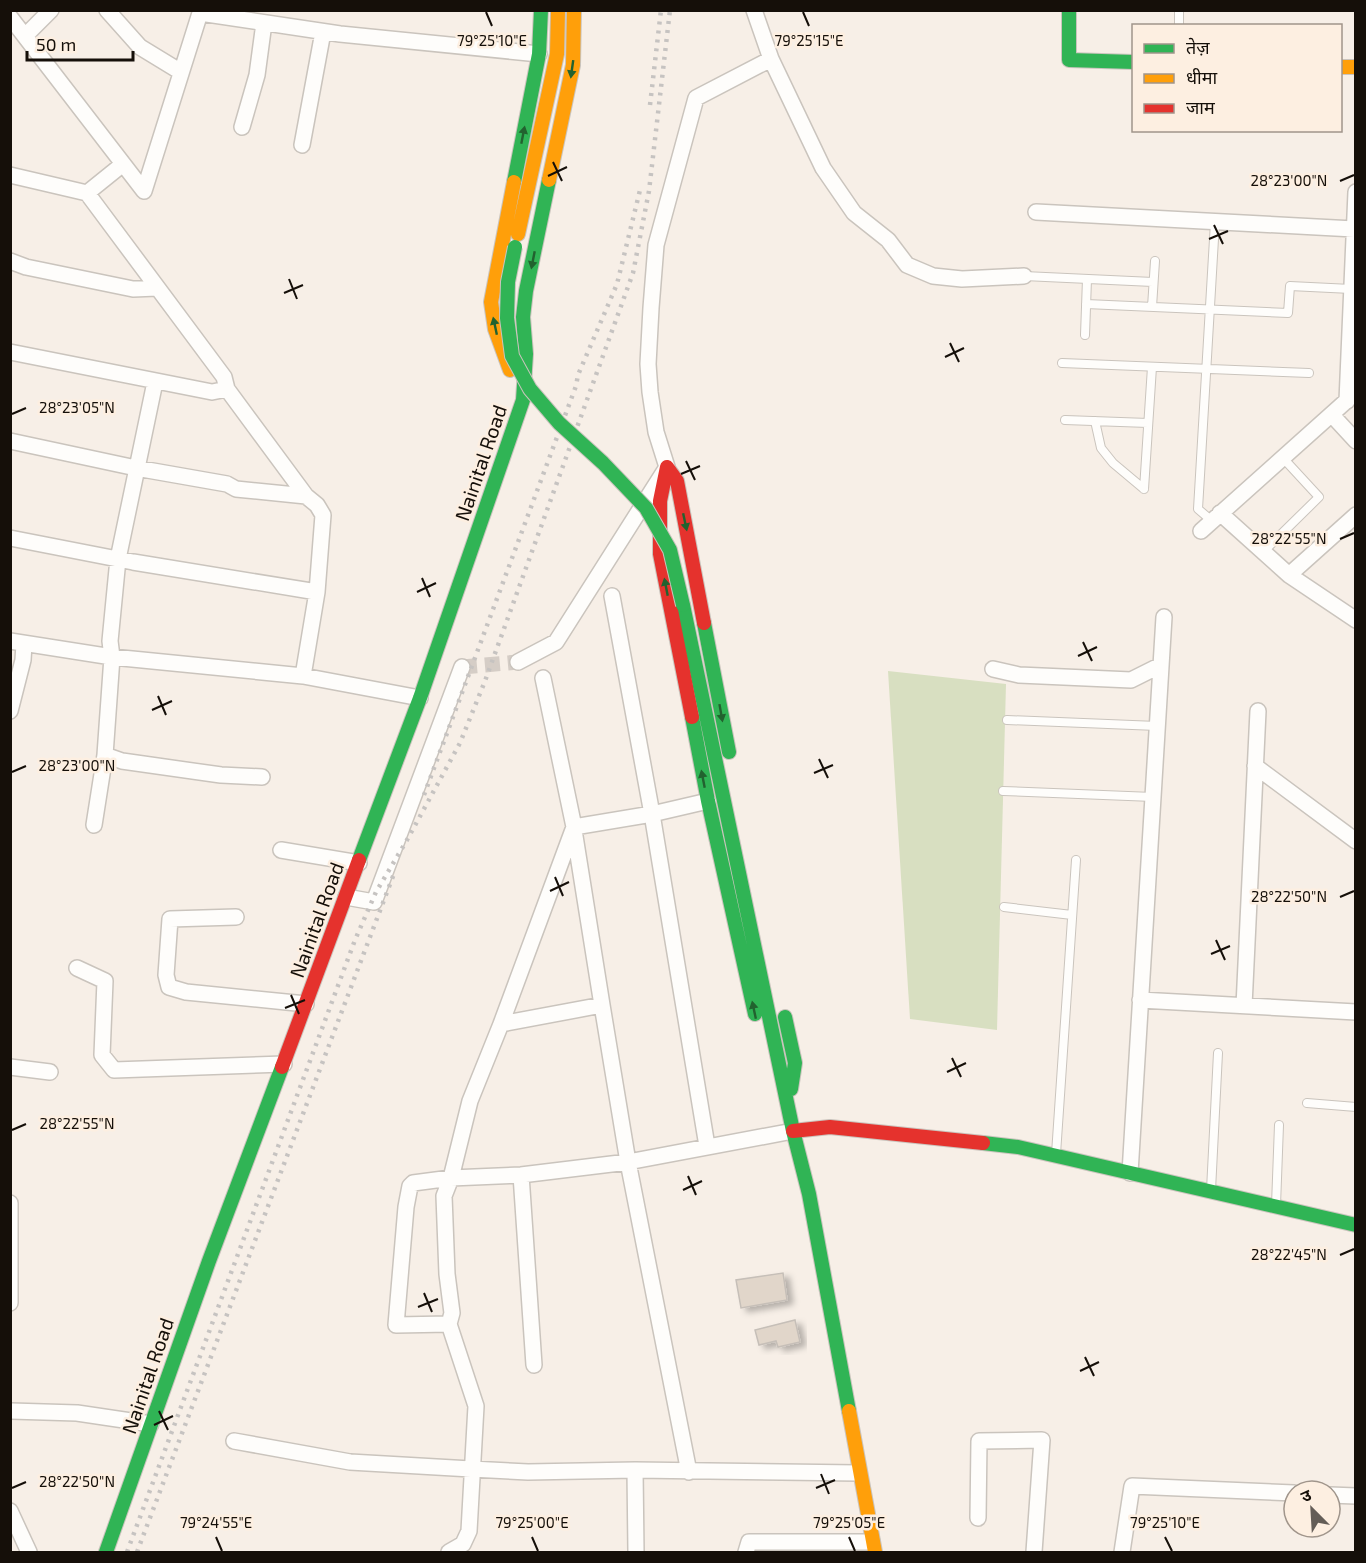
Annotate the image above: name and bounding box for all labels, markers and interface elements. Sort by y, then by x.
scale bar [27,24,134,62]
legend [1132,24,1342,132]
text: 79°25'10"E [457,31,527,49]
text: 79°25'15"E [774,31,844,49]
text: 50 m [36,33,76,55]
text: तेज़ [1186,36,1210,58]
one-way arrow [567,59,576,78]
text: धीमा [1186,66,1217,88]
text: जाम [1186,96,1216,118]
one-way arrow [519,125,528,144]
text: 28°23'00"N [1251,171,1327,189]
one-way arrow [528,250,537,269]
one-way arrow [490,316,499,335]
text: 28°23'05"N [39,398,115,416]
street label: Nainital Road [449,401,511,524]
one-way arrow [681,512,691,531]
text: 28°22'55"N [1252,529,1326,547]
one-way arrow [661,578,670,597]
one-way arrow [717,704,726,723]
text: 28°23'00"N [39,756,115,774]
one-way arrow [698,769,707,788]
street label: Nainital Road [284,859,348,981]
text: 28°22'50"N [1251,887,1327,905]
one-way arrow [749,1001,758,1020]
text: 28°22'55"N [40,1114,114,1132]
text: 28°22'45"N [1251,1245,1327,1263]
street label: Nainital Road [116,1314,178,1437]
text: 28°22'50"N [39,1472,115,1490]
north arrow [1282,1479,1342,1539]
text: उ [1298,1484,1314,1505]
text: 79°24'55"E [180,1513,252,1531]
text: 79°25'00"E [495,1513,569,1531]
text: 79°25'05"E [813,1513,885,1531]
text: 79°25'10"E [1130,1513,1200,1531]

